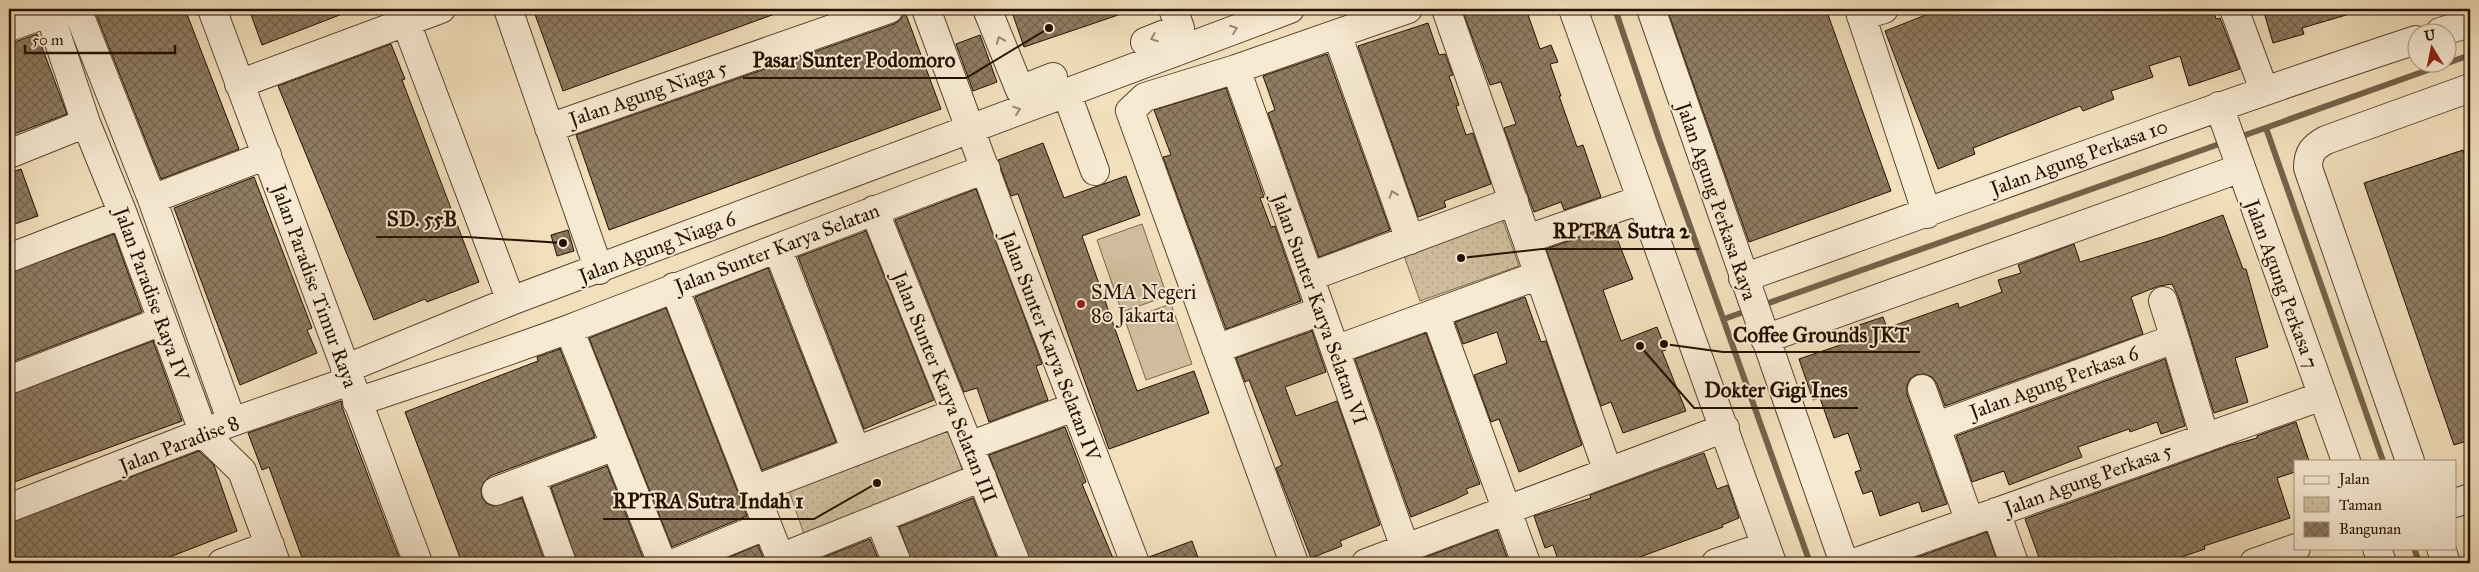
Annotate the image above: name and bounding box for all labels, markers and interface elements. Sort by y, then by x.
scale bar [25,22,175,54]
north arrow [2406,22,2456,72]
one-way arrow [1230,25,1238,35]
text: U [2423,26,2438,45]
text: 50 m [32,31,64,49]
one-way arrow [1150,32,1159,43]
one-way arrow [996,36,1006,45]
callout: Pasar Sunter Podomoro [743,42,966,78]
text: Pasar Sunter Podomoro [753,47,956,73]
street label: Jalan Agung Niaga 5 [564,55,730,133]
street label: Jalan Agung Perkasa Raya [1670,97,1762,304]
one-way arrow [1012,106,1020,116]
street label: Jalan Agung Perkasa 10 [1985,114,2171,202]
street label: Jalan Paradise Timur Raya [265,179,363,392]
street label: Jalan Sunter Karya Selatan VI [1265,188,1373,428]
one-way arrow [1389,190,1399,198]
street label: Jalan Agung Perkasa 7 [2239,194,2324,372]
street label: Jalan Sunter Karya Selatan [669,198,883,300]
callout: SD. 55B [376,201,467,237]
street label: Jalan Paradise Raya IV [108,202,195,385]
text: SD. 55B [387,206,457,232]
street label: Jalan Agung Niaga 6 [573,206,740,290]
callout: RPTRA Sutra 2 [1542,213,1699,249]
text: RPTRA Sutra 2 [1552,218,1690,244]
street label: Jalan Sunter Karya Selatan IV [994,226,1106,466]
street label: Jalan Sunter Karya Selatan III [886,266,1002,507]
place label: SMA Negeri 80 Jakarta [1091,280,1197,328]
marker: SMA Negeri 80 Jakarta [1075,298,1087,310]
callout: Coffee Grounds JKT [1723,316,1920,352]
text: Coffee Grounds JKT [1733,322,1910,349]
street label: Jalan Agung Perkasa 6 [1964,340,2143,425]
callout: Dokter Gigi Ines [1694,372,1858,408]
text: Dokter Gigi Ines [1704,377,1848,403]
street label: Jalan Paradise 8 [114,410,243,480]
street label: Jalan Agung Perkasa 5 [1999,437,2176,522]
legend [2294,460,2456,550]
text: Jalan [2337,470,2370,489]
callout: RPTRA Sutra Indah 1 [603,483,814,519]
text: RPTRA Sutra Indah 1 [612,488,804,514]
text: Taman [2339,496,2382,514]
text: Bangunan [2339,520,2401,538]

